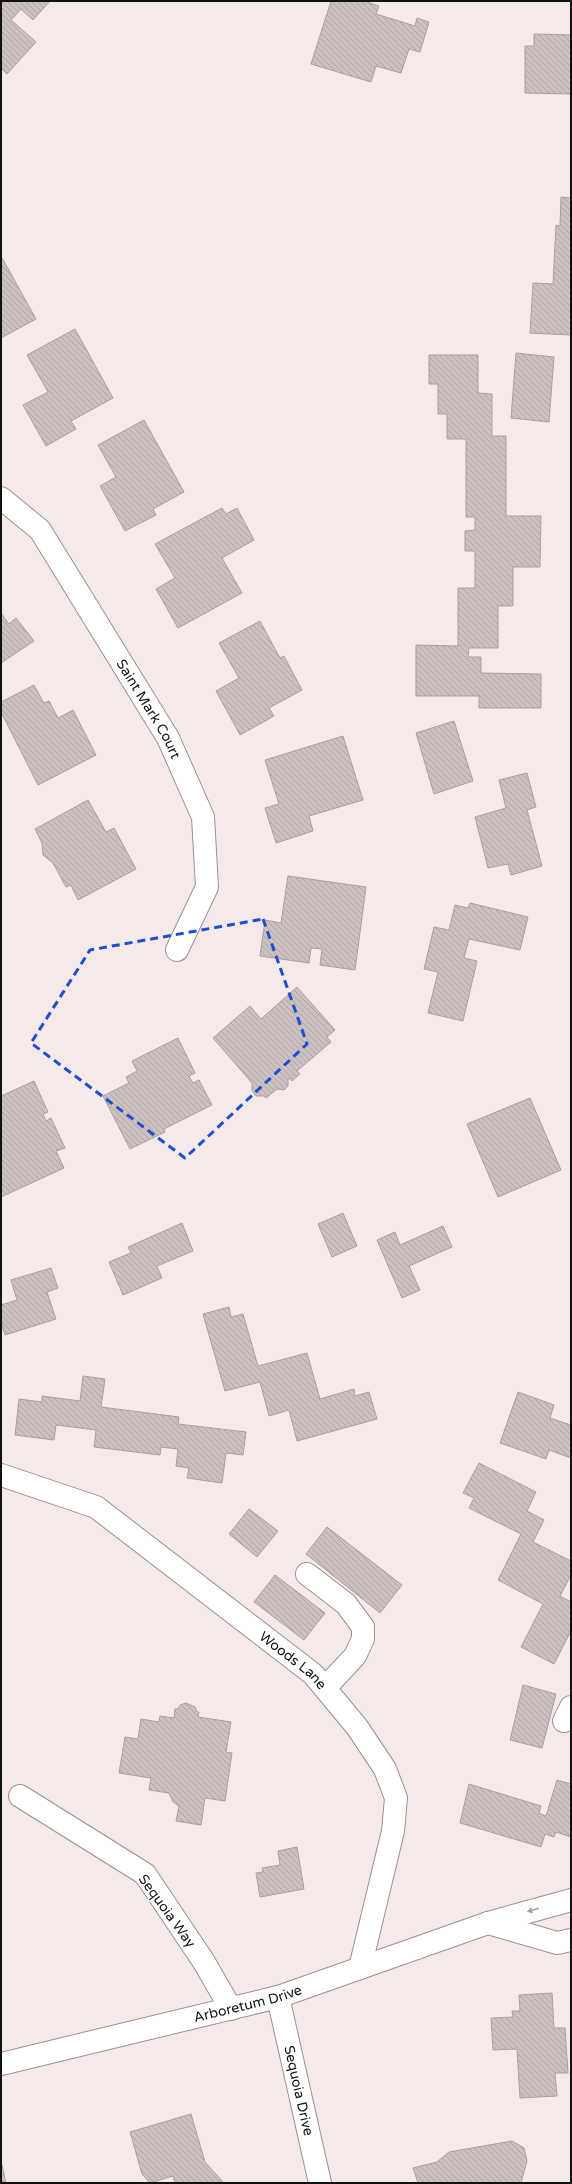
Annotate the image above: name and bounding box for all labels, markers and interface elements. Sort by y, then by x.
street label: Saint Mark Court [113,656,185,762]
street label: Woods Lane [256,1628,330,1693]
street label: Sequoia Way [135,1871,200,1951]
one-way arrow [527,1907,539,1913]
street label: Arboretum Drive [192,1981,304,2026]
street label: Sequoia Drive [281,2044,318,2137]

